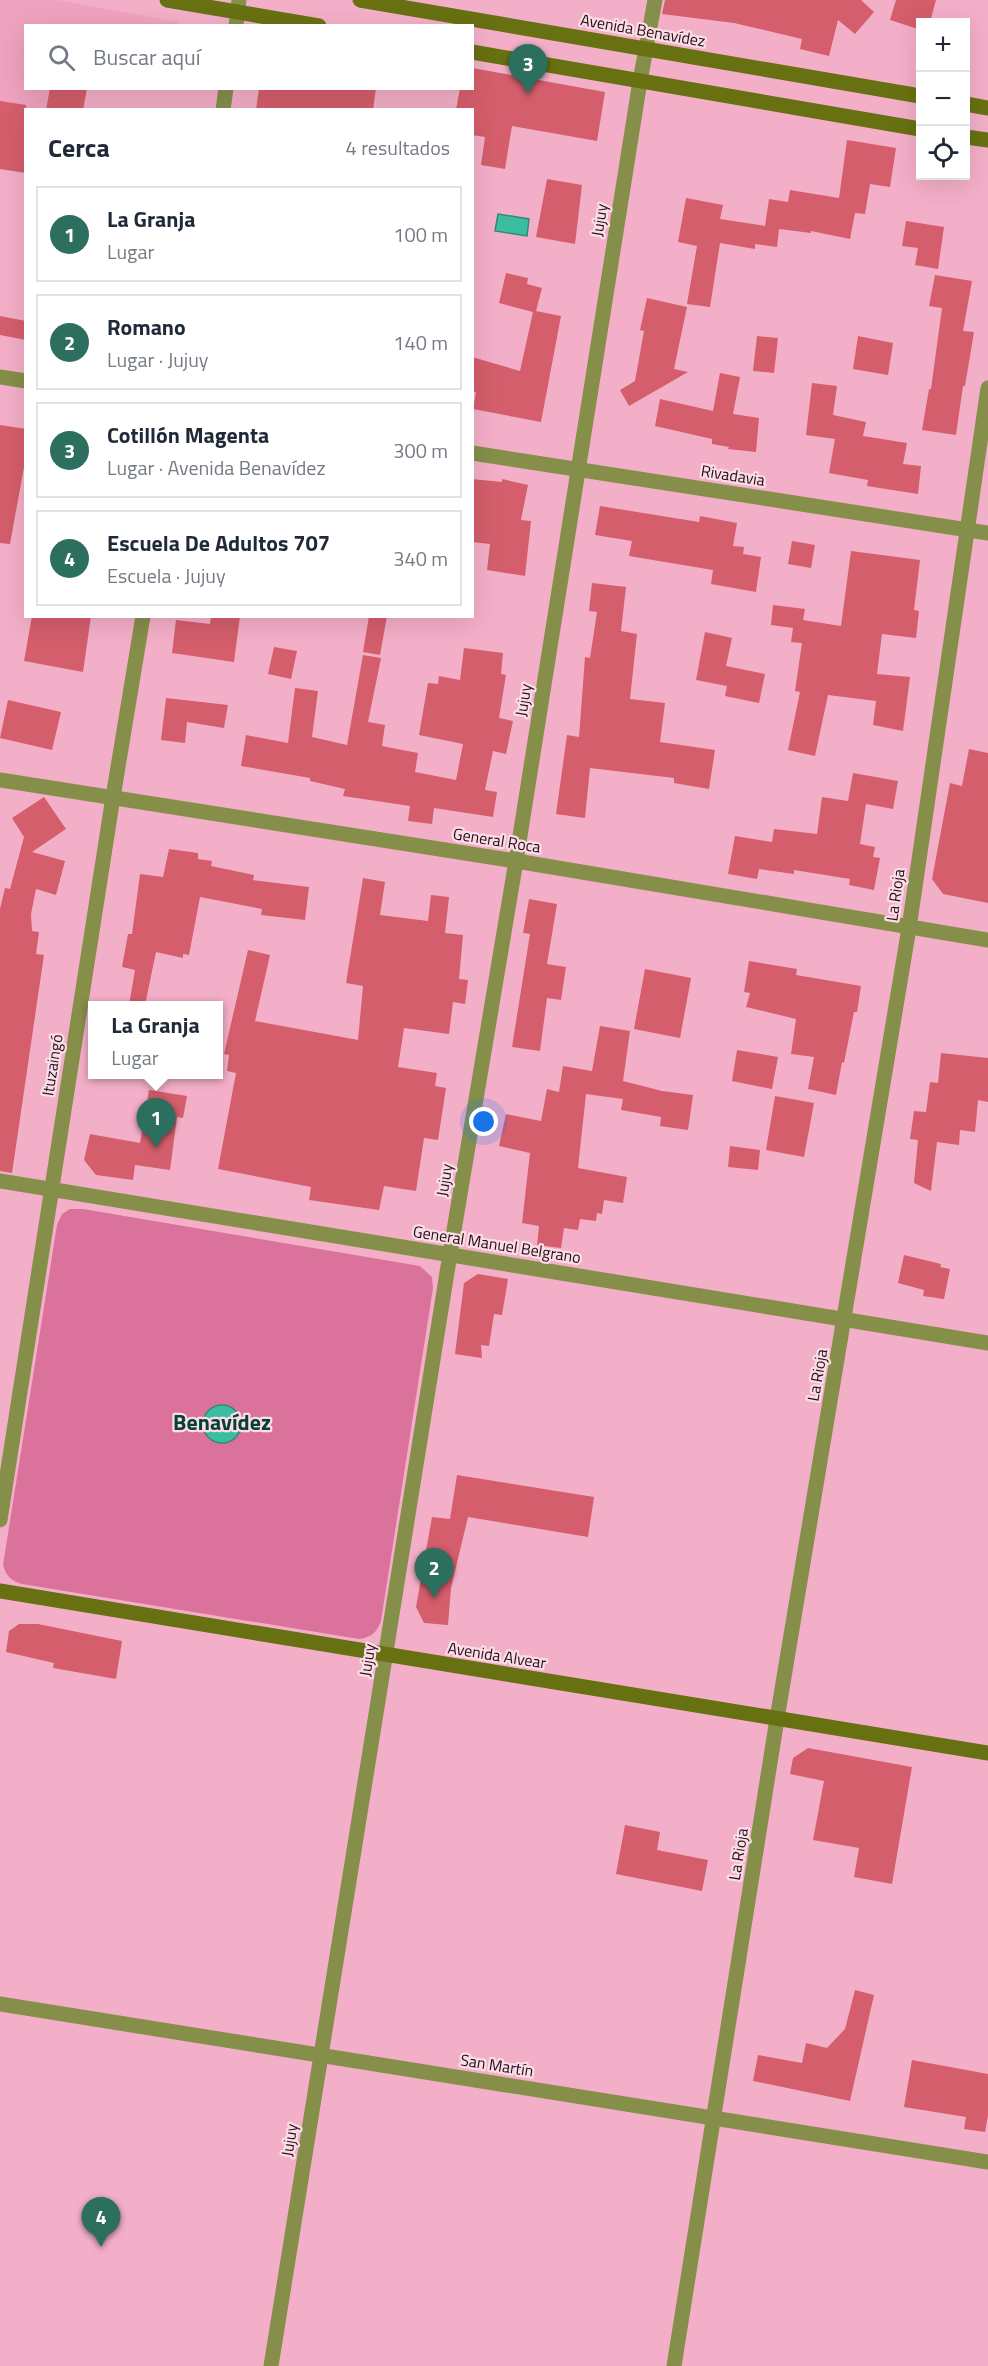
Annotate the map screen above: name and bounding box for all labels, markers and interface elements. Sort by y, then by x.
street label: Avenida Benavídez [579,7,707,53]
map controls [916,18,970,180]
button: + [916,18,970,72]
search box [24,24,474,90]
text: Buscar aquí [93,40,201,74]
icon: search [45,41,78,74]
pin: 3 [508,44,548,94]
button: − [916,72,970,126]
button: locate [916,126,970,180]
text: Cerca [48,128,110,167]
text: 4 resultados [346,132,450,163]
text: La Granja [107,202,195,236]
street label: Jujuy [585,202,613,238]
text: 1 [64,219,75,250]
text: 100 m [393,219,448,250]
text: Lugar [107,236,154,267]
text: Romano [107,310,186,344]
text: 2 [64,327,75,358]
text: 140 m [393,327,448,358]
text: Lugar · Jujuy [107,344,209,375]
text: Cotillón Magenta [107,418,269,452]
text: 3 [64,435,75,466]
text: 300 m [393,435,448,466]
text: Lugar · Avenida Benavídez [107,452,326,483]
street label: Rivadavia [699,458,767,492]
text: Escuela De Adultos 707 [107,526,330,560]
text: 4 [64,543,75,574]
text: 340 m [393,543,448,574]
text: Escuela · Jujuy [107,560,226,591]
street label: Jujuy [509,682,537,718]
street label: General Roca [451,821,543,859]
street label: La Rioja [879,867,911,923]
popup [88,1001,223,1079]
text: La Granja [111,1008,200,1042]
street label: Ituzaingó [35,1032,69,1098]
text: Lugar [111,1042,159,1073]
pin: 1 [136,1098,176,1148]
your location [469,1107,498,1136]
street label: Jujuy [430,1162,458,1198]
street label: General Manuel Belgrano [411,1219,583,1269]
street label: La Rioja [801,1347,833,1403]
district label: Benavídez [173,1405,271,1439]
pin: 2 [414,1548,454,1598]
street label: Avenida Alvear [446,1635,548,1675]
street label: Jujuy [353,1642,381,1678]
street label: La Rioja [722,1826,754,1882]
street label: San Martín [459,2047,535,2083]
street label: Jujuy [275,2122,303,2158]
pin: 4 [82,2198,120,2247]

